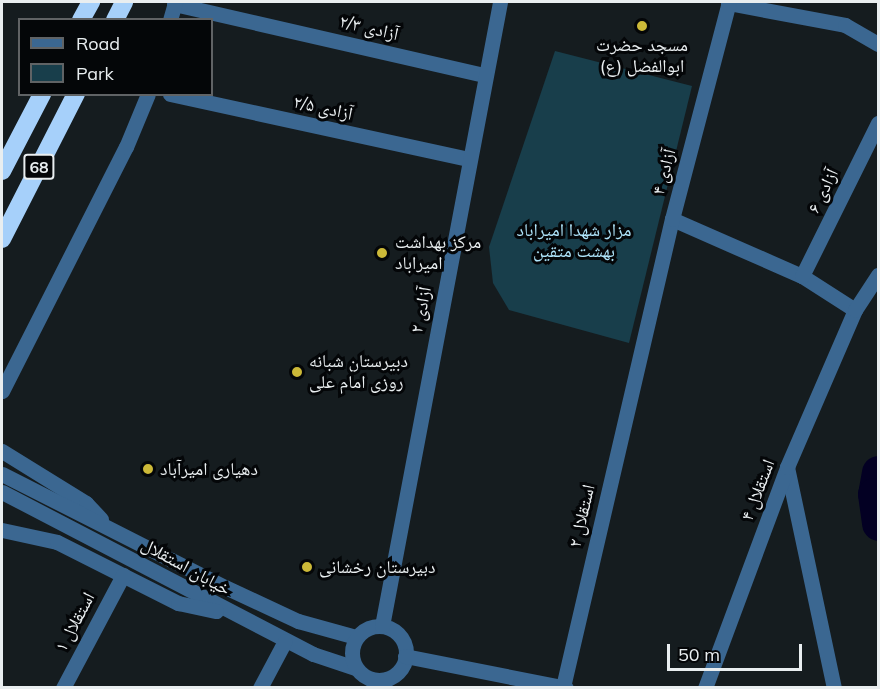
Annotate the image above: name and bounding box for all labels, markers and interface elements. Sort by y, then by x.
street label: آزادی ۲/۳ [337,11,401,45]
legend [18,18,213,96]
marker: مسجد حضرت ابوالفضل (ع) [635,19,649,33]
text: Road [76,32,120,55]
place label: مسجد حضرت ابوالفضل (ع) [596,35,688,78]
text: Park [76,62,114,85]
street label: آزادی ۲/۵ [291,91,355,125]
street label: آزادی ۴ [648,147,680,197]
road number: 68 [22,154,56,180]
street label: آزادی ۶ [803,165,843,217]
park label: مزار شهدا امیراباد بهشت متقین [516,220,632,262]
place label: مرکز بهداشت امیراباد [395,232,481,274]
marker: مرکز بهداشت امیراباد [373,244,391,262]
street label: آزادی ۲ [406,285,436,335]
place label: دبیرستان شبانه روزی امام علی [309,351,408,394]
marker: دبیرستان شبانه روزی امام علی [290,365,304,379]
street label: استقلال ۴ [736,456,780,524]
place label: دهیاری امیرآباد [160,458,258,480]
marker: دهیاری امیرآباد [141,462,155,476]
street label: استقلال ۲ [564,482,600,550]
street label: خیابان استقلال [138,534,234,600]
place label: دبیرستان رخشانی [319,556,435,578]
marker: دبیرستان رخشانی [300,560,314,574]
street label: استقلال ۱ [50,589,100,655]
scale bar [670,632,805,670]
text: 50 m [678,643,720,666]

